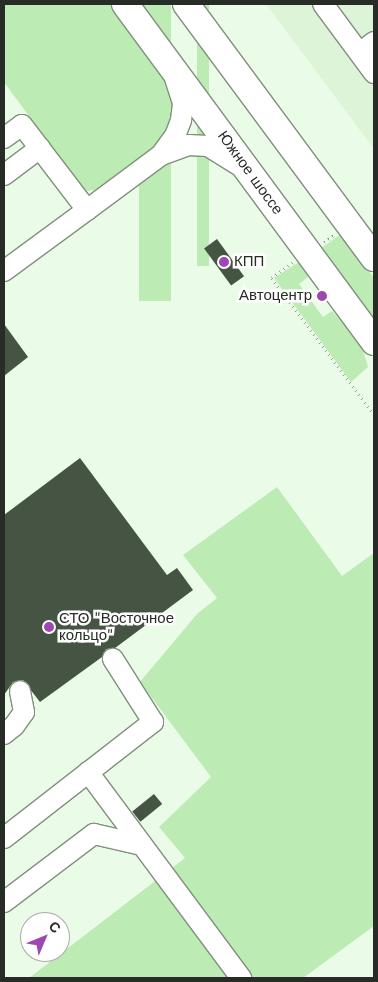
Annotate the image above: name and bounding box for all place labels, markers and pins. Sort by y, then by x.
place label: КПП [234,253,264,271]
marker: КПП [218,256,230,268]
place label: Автоцентр [239,287,312,305]
marker: Автоцентр [316,290,328,302]
place label: СТО "Восточное кольцо" [59,609,174,644]
marker: СТО "Восточное кольцо" [43,621,55,633]

